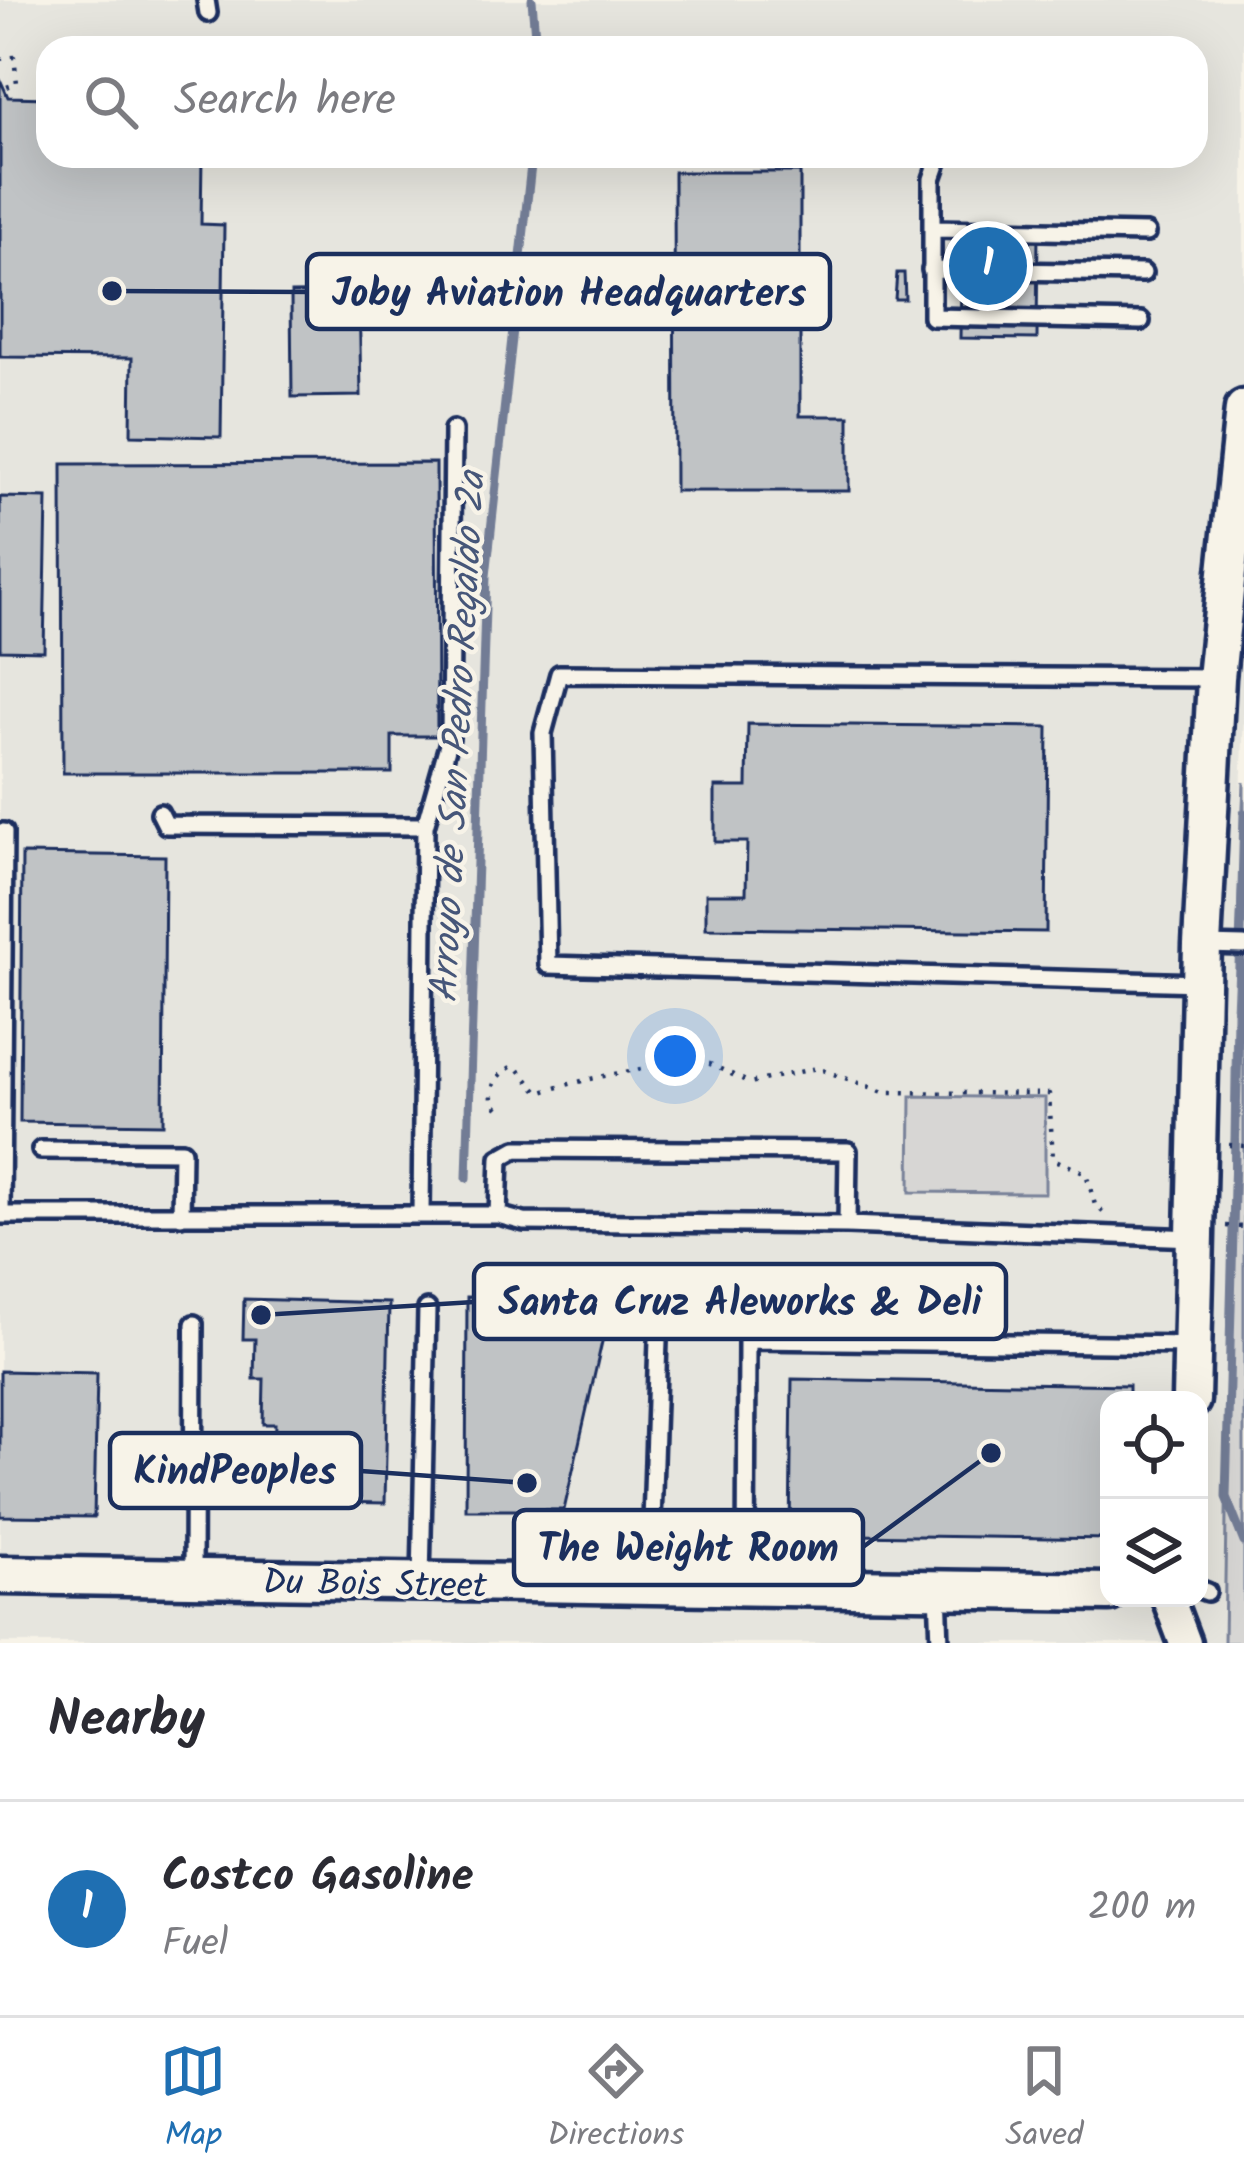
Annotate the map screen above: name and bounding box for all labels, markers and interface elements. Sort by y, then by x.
search box [36,36,1208,168]
text: Search here [174,66,396,138]
icon: search [78,69,144,135]
pin: 1 [949,221,1027,311]
callout: Joby Aviation Headquarters [307,254,830,329]
text: Joby Aviation Headquarters [332,265,806,327]
water label: Arroyo de San Pedro Regaldo 2a [415,467,505,1004]
your location [645,1026,705,1086]
callout: Santa Cruz Aleworks & Deli [474,1264,1006,1339]
text: Santa Cruz Aleworks & Deli [498,1274,983,1336]
map controls [1100,1391,1208,1607]
button: locate [1100,1391,1208,1499]
callout: KindPeoples [110,1433,361,1508]
text: KindPeoples [133,1443,337,1505]
button: layers [1100,1499,1208,1607]
callout: The Weight Room [514,1510,863,1585]
text: The Weight Room [537,1520,839,1582]
street label: Du Bois Street [263,1555,488,1616]
text: Nearby [48,1681,205,1762]
text: Costco Gasoline [162,1842,473,1914]
text: 1 [81,1878,93,1940]
text: 200 m [1088,1878,1196,1940]
text: Fuel [162,1914,228,1976]
tab: Map [160,2038,226,2163]
tab: Directions [547,2038,684,2163]
tab: Saved [1005,2038,1084,2163]

